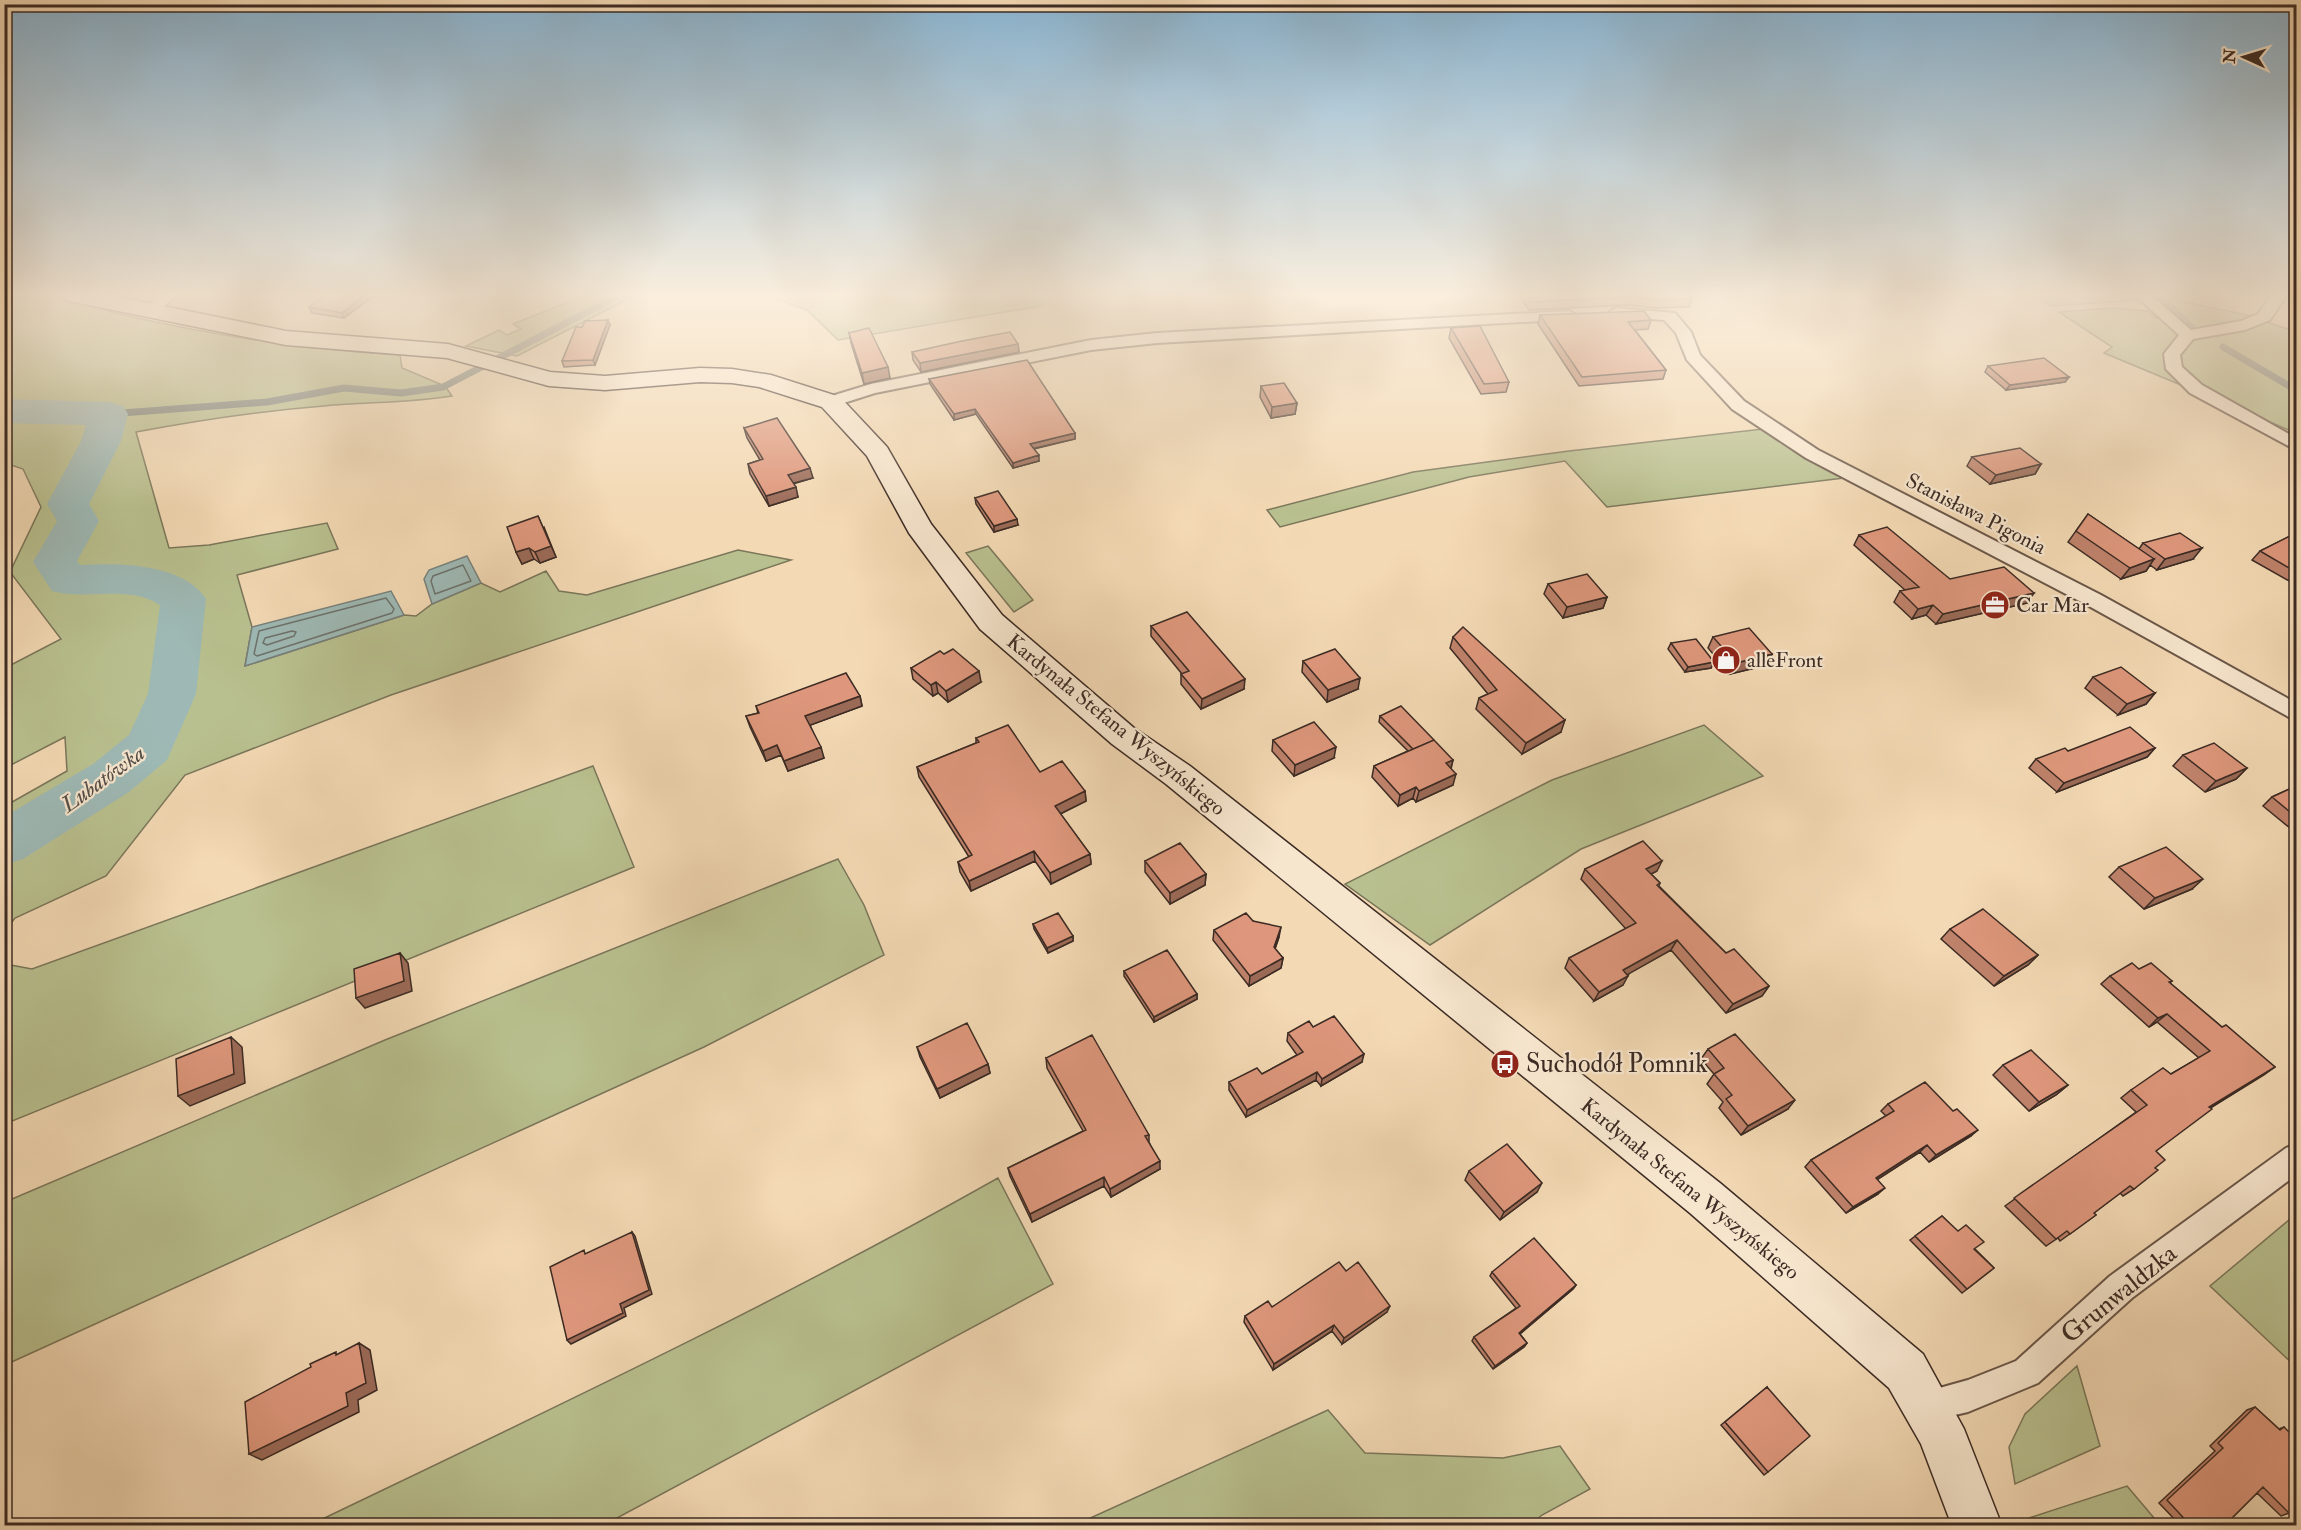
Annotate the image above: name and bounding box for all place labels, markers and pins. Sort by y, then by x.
office icon: Car Mar [1979,589,2011,621]
place label: Car Mar [2016,592,2089,619]
shop icon: alleFront [1710,644,1742,676]
place label: alleFront [1747,647,1823,674]
bus stop icon: Suchodół Pomnik [1489,1048,1521,1080]
place label: Suchodół Pomnik [1526,1048,1708,1080]

